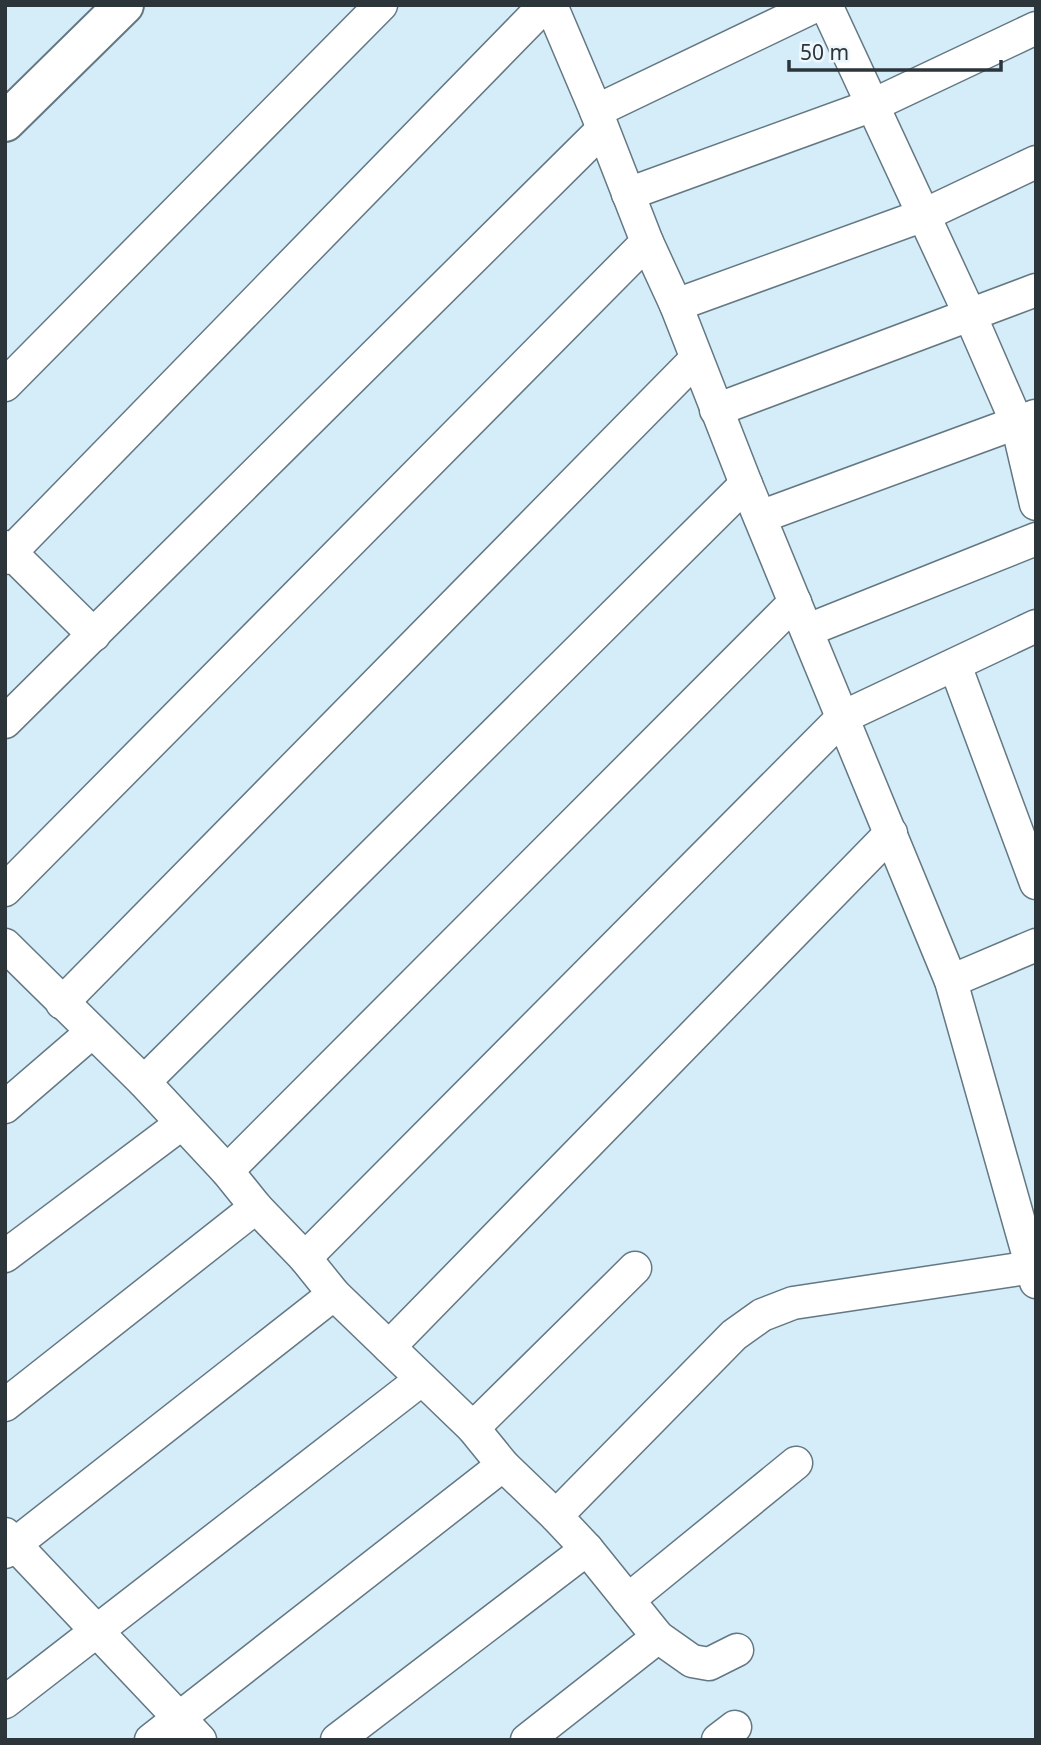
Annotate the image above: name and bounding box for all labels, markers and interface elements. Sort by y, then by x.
scale bar [789,28,1001,72]
text: 50 m [800,38,849,66]

